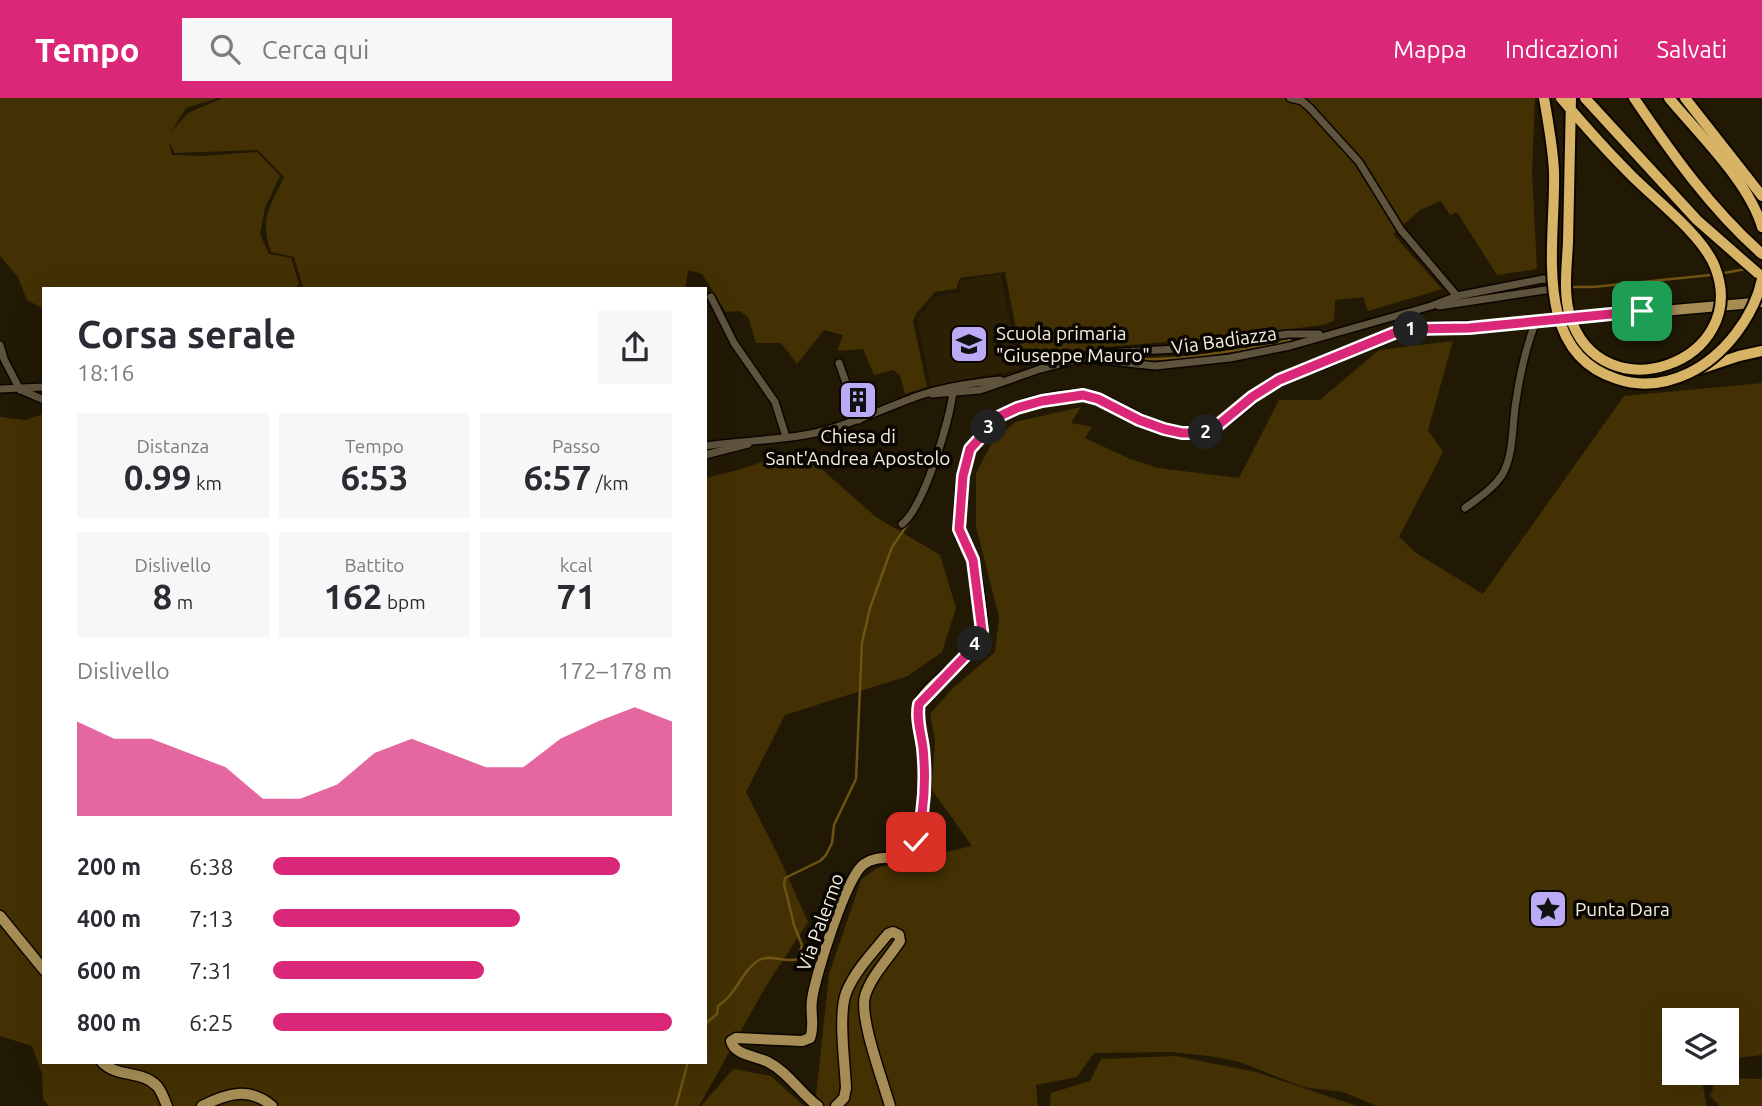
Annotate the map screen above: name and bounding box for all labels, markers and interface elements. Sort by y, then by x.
search box [182,18,672,81]
icon: search [206,30,244,68]
text: Tempo [35,31,140,68]
text: Cerca qui [262,35,369,64]
text: Mappa [1393,36,1467,63]
text: Indicazioni [1505,36,1619,63]
text: Salvati [1657,36,1727,63]
pin [1612,281,1672,341]
icon: arrive [1623,292,1661,330]
button: share [598,310,672,384]
pin: 1 [1394,312,1428,346]
text: Corsa serale [77,313,296,355]
text: 1 [1405,317,1416,339]
place label: Scuola primaria "Giuseppe Mauro" [996,322,1150,366]
street label: Via Badiazza [1170,322,1278,358]
school or university icon: Scuola primaria "Giuseppe Mauro" [948,323,990,365]
text: 18:16 [77,360,135,385]
building icon: Chiesa di Sant'Andrea Apostolo [837,379,879,421]
pin: 3 [972,410,1006,444]
pin: 2 [1188,414,1224,450]
text: 3 [983,415,994,437]
text: 2 [1200,420,1211,442]
place label: Chiesa di Sant'Andrea Apostolo [766,425,950,469]
text: Distanza [136,435,209,457]
text: Tempo [345,435,404,457]
text: Passo [552,435,600,457]
text: 0.99 [124,457,192,497]
text: 6:53 [341,457,408,497]
text: 6:57 [524,457,591,497]
text: km [192,472,222,494]
text: /km [591,472,629,494]
text: Dislivello [135,554,211,576]
text: Battito [345,554,404,576]
text: kcal [560,554,593,576]
text: 8 [153,576,172,616]
text: 162 [323,576,383,616]
text: 71 [556,576,596,616]
text: m [172,591,193,613]
text: bpm [383,591,426,613]
pin: 4 [958,626,992,662]
text: 4 [969,632,980,654]
text: Dislivello [77,658,170,683]
text: 172–178 m [558,658,672,683]
pin [886,812,946,872]
icon: check [897,823,935,861]
text: 200 m [77,854,141,879]
text: 6:38 [189,854,234,879]
street label: Via Palermo [792,870,848,974]
place icon: Punta Dara [1527,888,1569,930]
place label: Punta Dara [1575,898,1670,920]
text: 400 m [77,906,141,931]
text: 7:13 [189,906,234,931]
text: 600 m [77,958,141,983]
text: 7:31 [189,958,234,983]
map controls [1662,1008,1739,1085]
button: layers [1662,1008,1739,1085]
text: 800 m [77,1010,141,1035]
text: 6:25 [189,1010,234,1035]

